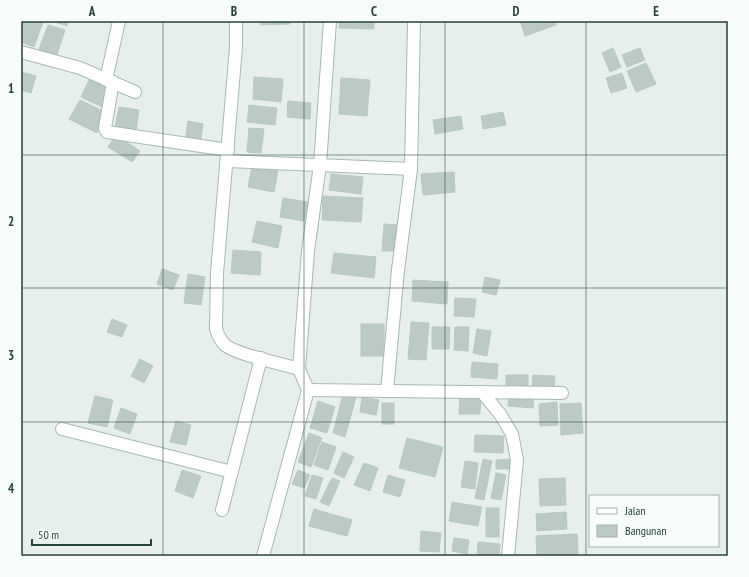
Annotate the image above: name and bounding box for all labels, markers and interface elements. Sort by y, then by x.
text: A [88,3,96,20]
text: B [231,3,237,20]
text: C [371,3,377,20]
text: D [513,3,520,20]
text: E [653,3,659,20]
text: 1 [8,80,14,97]
text: 2 [8,213,14,230]
text: 3 [8,347,14,364]
text: 4 [8,480,15,497]
legend [589,495,719,547]
text: Jalan [624,503,646,518]
scale bar [32,521,151,547]
text: Bangunan [625,523,666,538]
text: 50 m [38,527,59,542]

